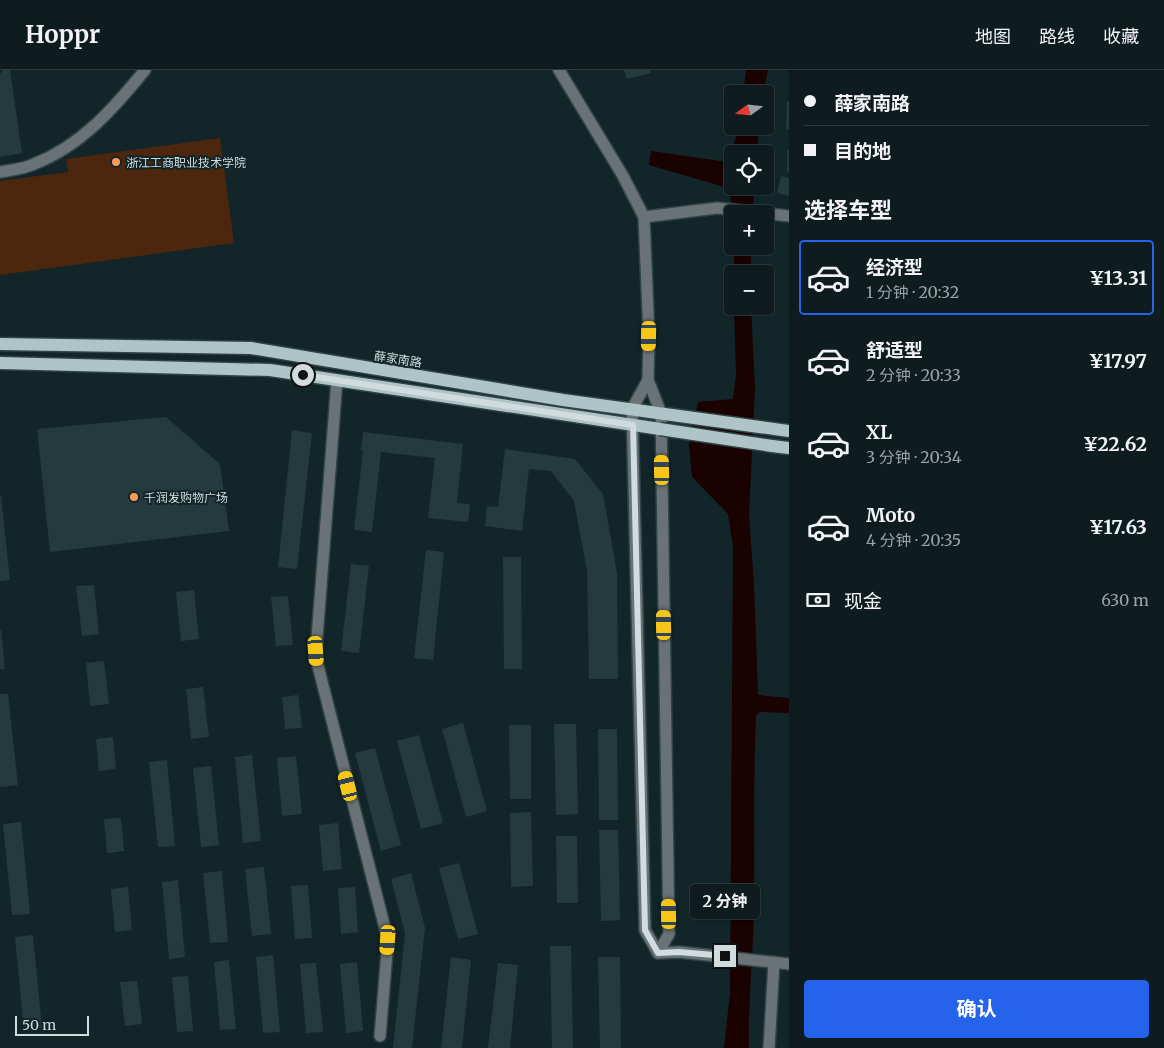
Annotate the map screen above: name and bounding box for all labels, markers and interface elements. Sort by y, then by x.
text: Hoppr [25,19,100,50]
text: 地图 [975,25,1011,48]
text: 路线 [1039,25,1075,48]
text: 收藏 [1103,25,1139,48]
north arrow [724,85,774,135]
map controls [724,85,774,315]
text: 薛家南路 [834,91,910,115]
text: 目的地 [834,139,891,163]
button: locate [724,145,774,195]
place label: 浙江工商职业技术学院 [126,155,246,170]
marker: 浙江工商职业技术学院 [110,156,122,168]
text: 选择车型 [804,196,892,224]
button: + [724,205,774,255]
icon: car [806,255,851,300]
text: 经济型 [866,255,923,279]
button: − [724,265,774,315]
text: ¥13.31 [1089,266,1147,290]
text: 1 分钟 · 20:32 [866,282,959,302]
car [641,321,656,351]
icon: car [806,338,851,383]
text: 舒适型 [866,338,923,362]
street label: 薛家南路 [373,348,423,370]
text: ¥17.97 [1089,349,1147,373]
route start [292,364,314,386]
text: 2 分钟 · 20:33 [866,365,961,385]
text: XL [866,420,892,444]
icon: car [806,421,851,466]
text: ¥22.62 [1083,432,1147,456]
text: 3 分钟 · 20:34 [866,447,962,467]
car [654,455,669,485]
place label: 千润发购物广场 [144,490,228,505]
marker: 千润发购物广场 [128,491,140,503]
text: Moto [866,503,915,527]
icon: car [806,504,851,549]
text: ¥17.63 [1089,515,1147,539]
text: 4 分钟 · 20:35 [866,530,961,550]
icon: cash [804,586,832,614]
text: 现金 [844,589,882,613]
text: 630 m [1101,590,1149,610]
car [656,610,671,640]
car [307,636,324,666]
car [337,770,358,802]
callout: 2 分钟 [690,884,760,918]
text: 2 分钟 [702,891,748,911]
car [661,899,676,929]
car [379,925,396,955]
route end [714,945,736,967]
button: 确认 [804,980,1149,1038]
scale bar [15,1013,89,1036]
text: 50 m [22,1016,56,1034]

